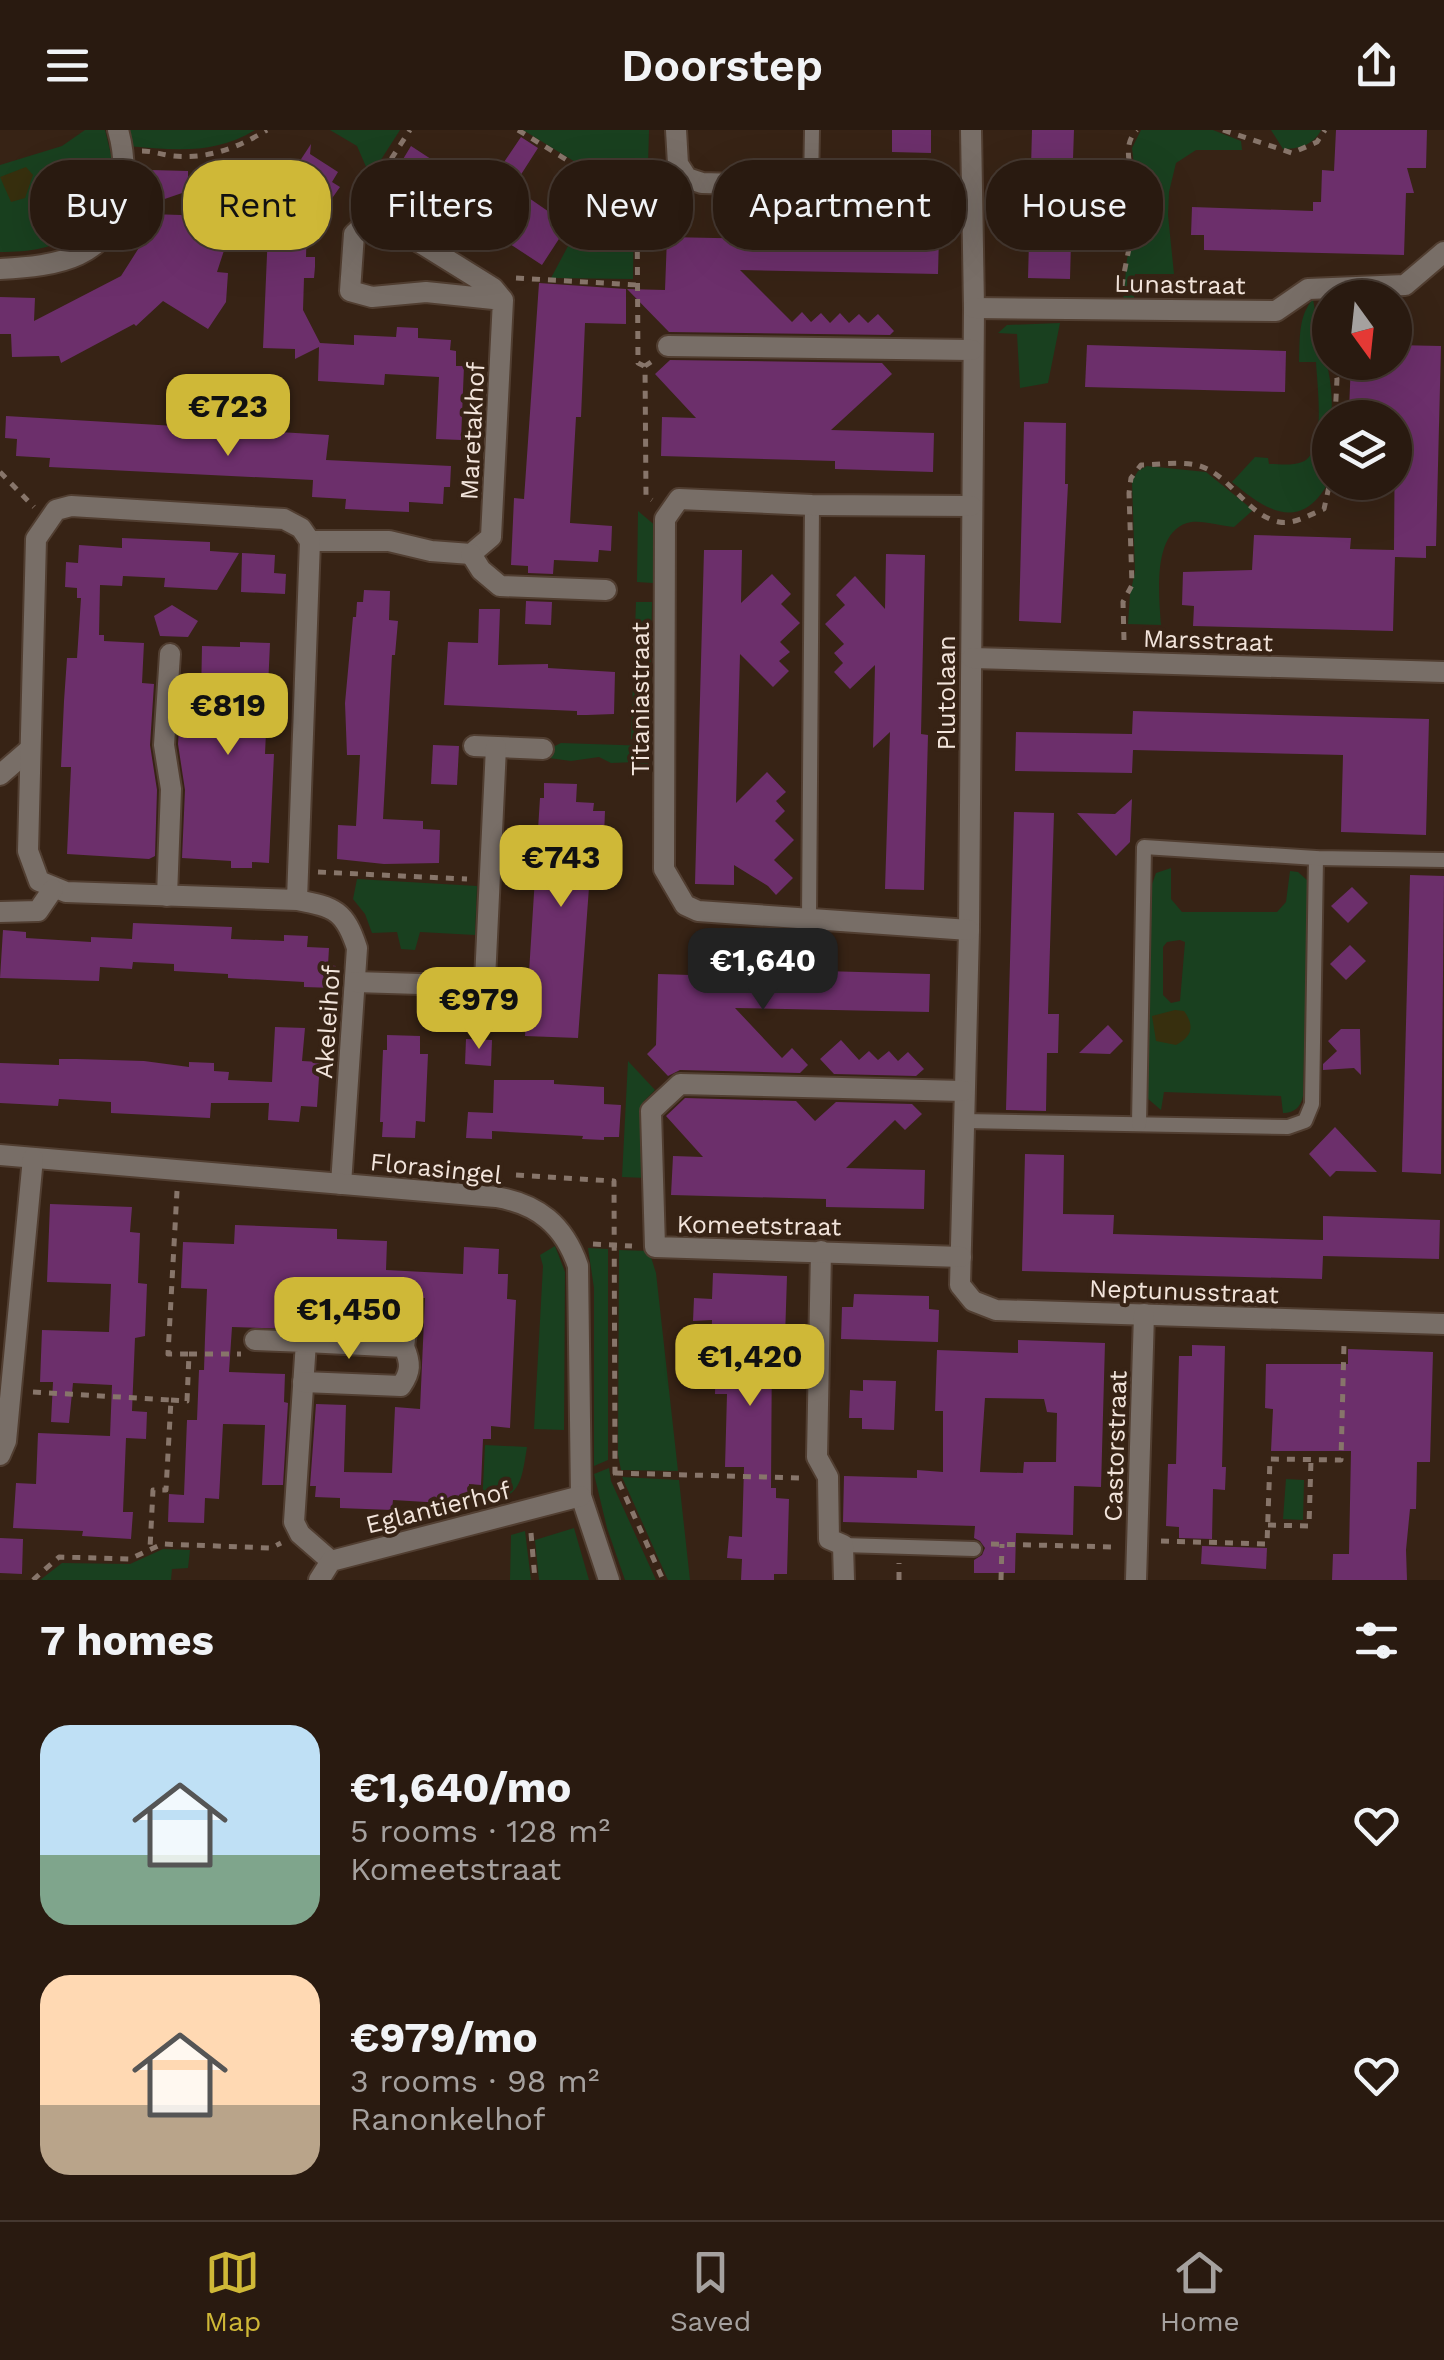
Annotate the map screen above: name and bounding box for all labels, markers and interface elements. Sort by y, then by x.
icon: menu [40,38,95,93]
icon: share [1349,38,1404,93]
text: Doorstep [621,39,823,92]
chip: Buy [30,160,163,250]
chip: Rent [183,160,331,250]
chip: Filters [351,160,529,250]
chip: New [549,160,693,250]
chip: Apartment [713,160,966,250]
chip: House [986,160,1163,250]
street label: Lunastraat [1114,269,1247,300]
north arrow [1312,280,1412,380]
map controls [1312,280,1412,500]
street label: Maretakhof [454,361,491,501]
pin: €723 [169,374,287,459]
text: €723 [188,387,268,425]
button: layers [1312,400,1412,500]
street label: Titaniastraat [626,621,655,776]
street label: Marsstraat [1143,624,1274,657]
street label: Plutolaan [932,635,961,751]
pin: €819 [169,673,287,758]
text: €819 [190,686,266,724]
pin: €743 [502,825,620,910]
text: €743 [522,838,600,876]
pin: €1,640 [682,928,844,1013]
text: €1,640 [710,941,816,979]
street label: Akeleihof [309,964,346,1080]
pin: €979 [420,967,538,1052]
text: €979 [439,980,519,1018]
street label: Florasingel [369,1147,504,1190]
street label: Komeetstraat [676,1210,842,1241]
street label: Neptunusstraat [1089,1274,1280,1309]
pin: €1,450 [268,1277,430,1362]
text: €1,450 [296,1290,402,1328]
pin: €1,420 [669,1324,831,1409]
text: €1,420 [697,1337,803,1375]
street label: Castorstraat [1098,1369,1133,1522]
street label: Eglantierhof [363,1475,514,1539]
icon: filters [1349,1613,1404,1668]
text: 7 homes [40,1616,214,1665]
text: €1,640/mo [350,1763,572,1812]
icon: home [120,1765,240,1885]
icon: heart [1349,1798,1404,1853]
text: 5 rooms · 128 m² [350,1812,610,1850]
text: Komeetstraat [350,1850,561,1888]
text: €979/mo [350,2013,538,2062]
icon: home [120,2015,240,2135]
icon: heart [1349,2048,1404,2103]
text: 3 rooms · 98 m² [350,2062,599,2100]
text: Ranonkelhof [350,2100,545,2138]
tab: Map [204,2245,261,2338]
tab: Saved [670,2245,751,2338]
tab: Home [1160,2245,1240,2338]

